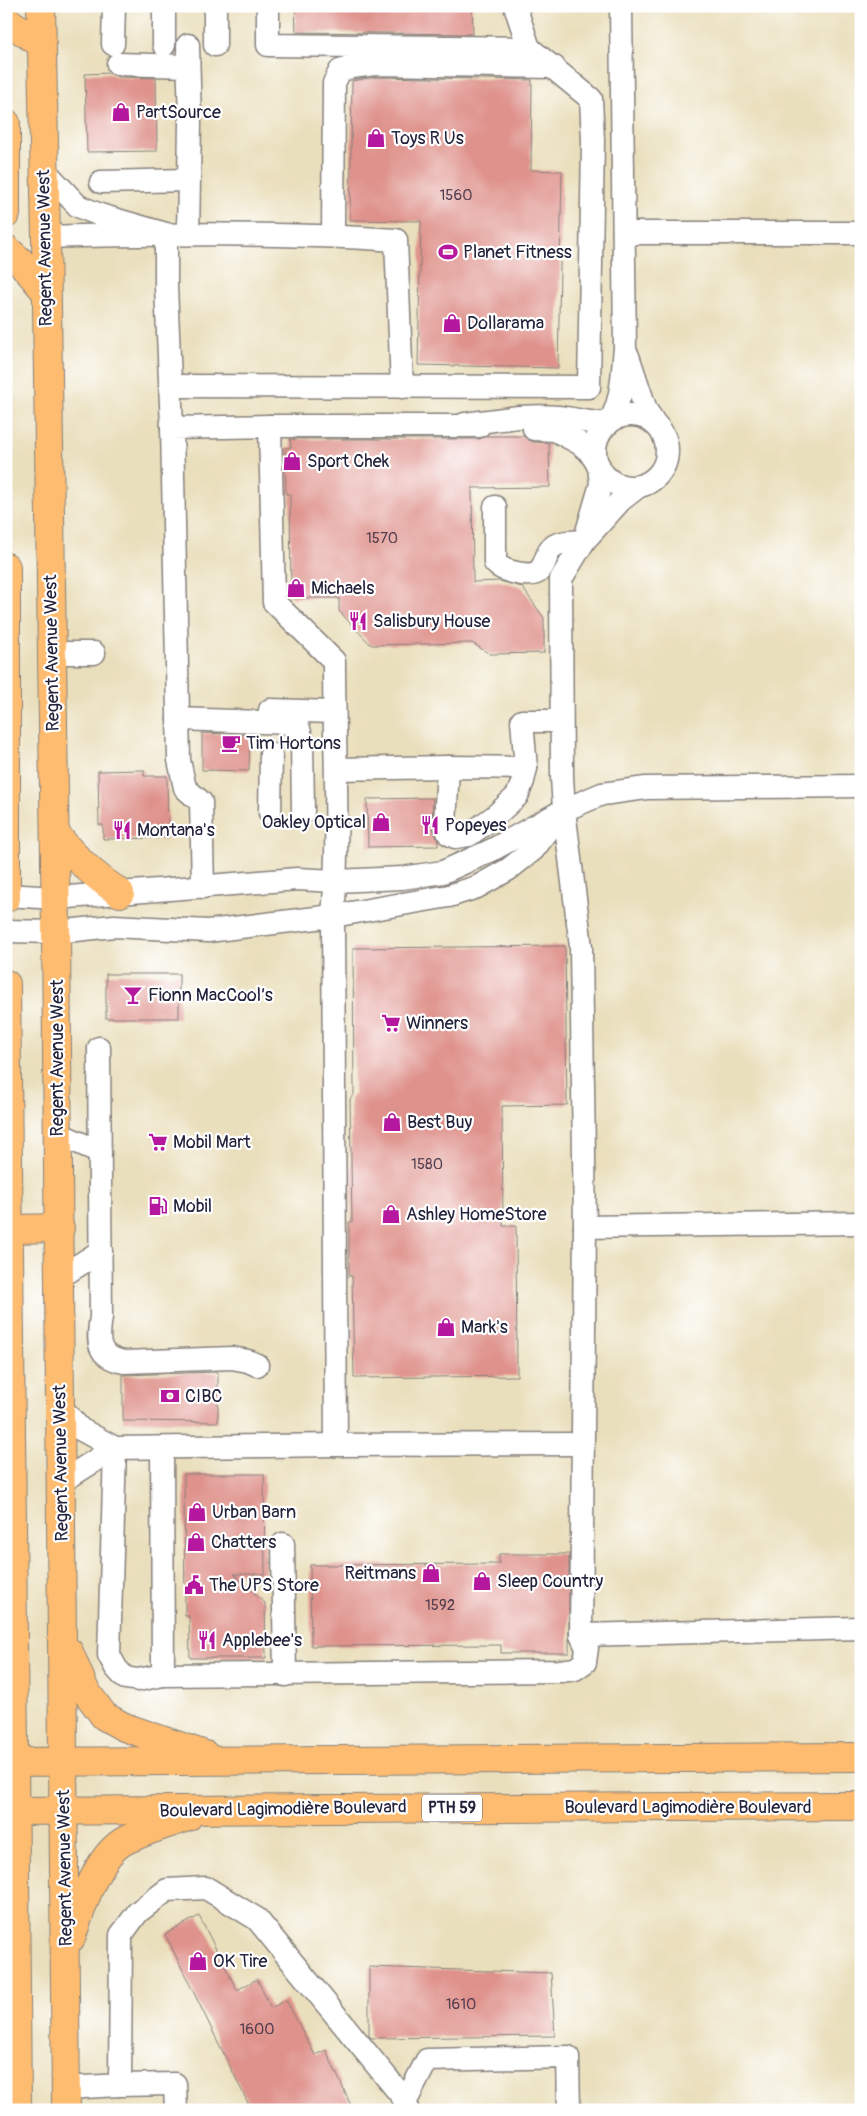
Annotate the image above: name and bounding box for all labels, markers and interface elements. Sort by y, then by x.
shop icon: PartSource [110,101,132,123]
place label: PartSource [136,101,221,124]
shop icon: Toys R Us [365,127,387,149]
place label: Toys R Us [391,127,464,150]
street label: Regent Avenue West [32,169,58,327]
house number: 1560 [440,186,472,205]
sports icon: Planet Fitness [437,241,459,263]
place label: Planet Fitness [463,241,572,264]
shop icon: Dollarama [441,312,463,334]
place label: Dollarama [467,312,544,335]
shop icon: Sport Chek [281,450,303,472]
place label: Sport Chek [307,450,390,473]
house number: 1570 [366,529,398,548]
street label: Regent Avenue West [39,574,65,732]
shop icon: Michaels [285,577,307,599]
place label: Michaels [311,577,374,600]
restaurant icon: Salisbury House [347,610,369,632]
place label: Salisbury House [373,610,490,633]
cafe icon: Tim Hortons [220,732,242,754]
place label: Tim Hortons [246,732,341,755]
place label: Oakley Optical [262,811,366,834]
shop icon: Oakley Optical [370,811,392,833]
restaurant icon: Popeyes [419,814,441,836]
place label: Popeyes [445,814,507,837]
restaurant icon: Montana's [111,819,133,841]
place label: Montana's [137,819,215,842]
street label: Regent Avenue West [46,979,69,1136]
bar icon: Fionn MacCool’s [122,984,144,1006]
place label: Fionn MacCool’s [148,984,273,1007]
supermarket icon: Winners [380,1012,402,1034]
place label: Winners [406,1012,468,1035]
shop icon: Best Buy [381,1111,403,1133]
place label: Best Buy [407,1111,473,1134]
supermarket icon: Mobil Mart [147,1131,169,1153]
place label: Mobil Mart [173,1131,252,1154]
house number: 1580 [411,1155,443,1174]
fuel station icon: Mobil [147,1195,169,1217]
place label: Mobil [173,1195,212,1218]
shop icon: Ashley HomeStore [380,1203,402,1225]
place label: Ashley HomeStore [406,1203,547,1226]
shop icon: Mark's [435,1316,457,1338]
place label: Mark's [461,1316,508,1339]
street label: Regent Avenue West [48,1384,74,1542]
bank icon: CIBC [159,1385,181,1407]
place label: CIBC [185,1385,222,1408]
shop icon: Urban Barn [186,1501,208,1523]
place label: Urban Barn [212,1501,296,1524]
shop icon: Chatters [185,1531,207,1553]
place label: Chatters [211,1531,276,1554]
place label: Reitmans [345,1562,416,1585]
shop icon: Reitmans [420,1562,442,1584]
shop icon: Sleep Country [471,1570,493,1592]
place label: Sleep Country [497,1570,603,1593]
public building icon: The UPS Store [183,1574,205,1596]
place label: The UPS Store [209,1574,319,1597]
house number: 1592 [425,1596,455,1615]
restaurant icon: Applebee's [196,1629,218,1651]
place label: Applebee's [222,1629,302,1652]
street label: Regent Avenue West [52,1789,78,1947]
street label: Boulevard Lagimodière Boulevard [159,1795,407,1823]
road number: PTH 59 [422,1795,482,1822]
street label: Boulevard Lagimodière Boulevard [564,1796,812,1819]
shop icon: OK Tire [187,1950,209,1972]
place label: OK Tire [213,1950,267,1973]
house number: 1610 [446,1995,476,2014]
house number: 1600 [239,2020,275,2039]

